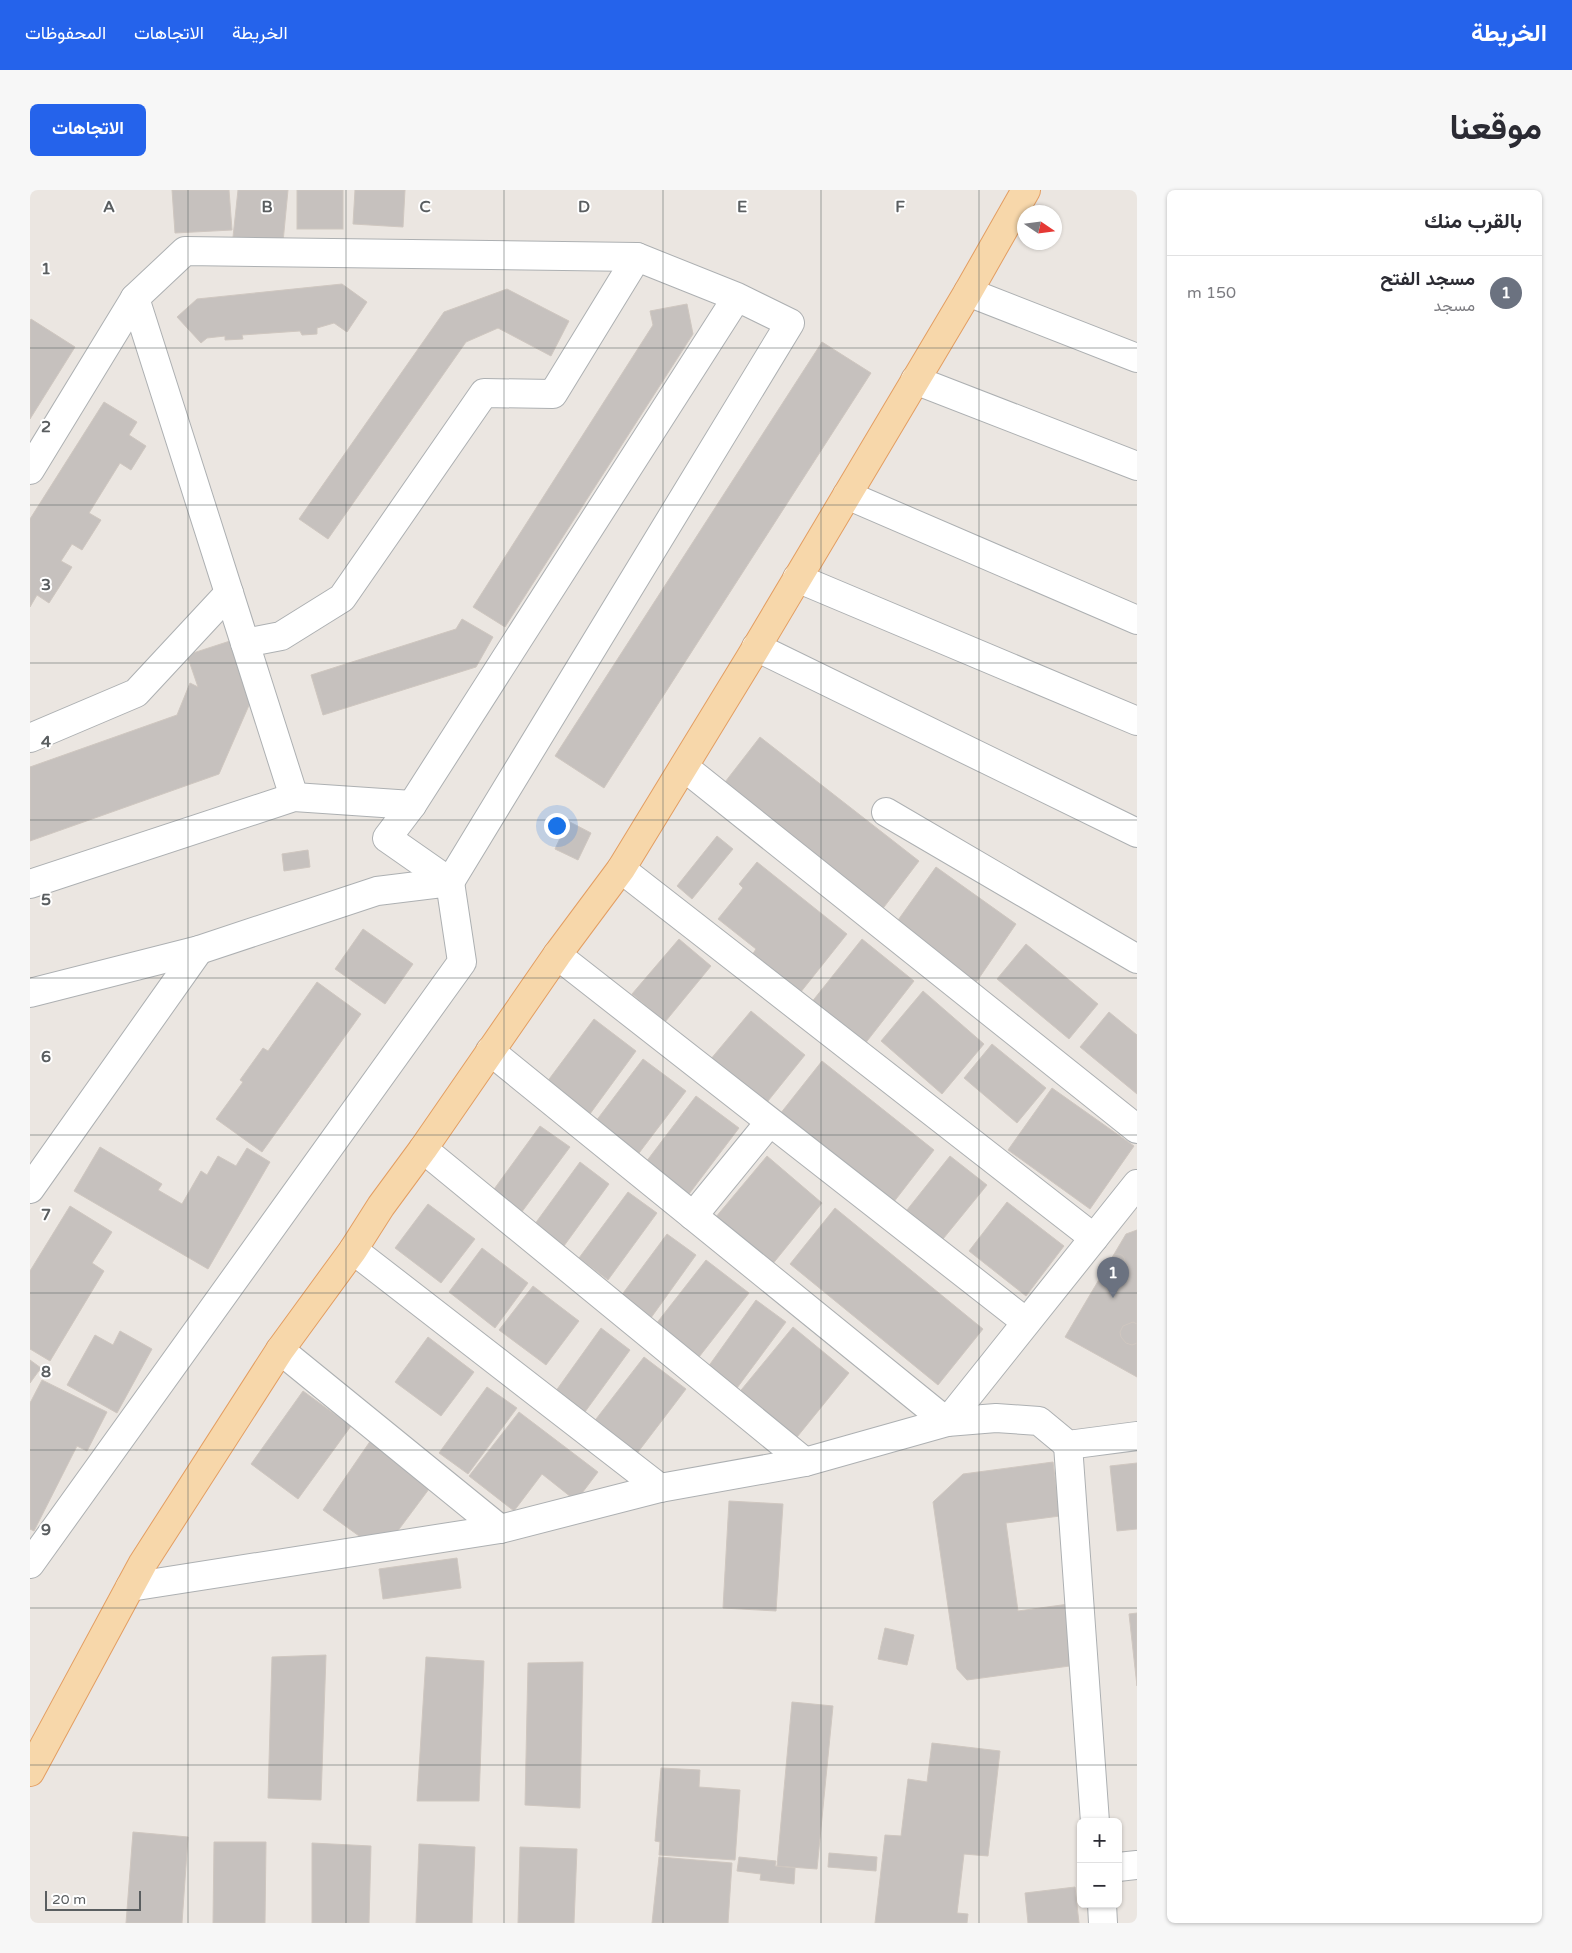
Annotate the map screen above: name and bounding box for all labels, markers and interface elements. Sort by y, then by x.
text: الخريطة [1471,19,1547,48]
text: المحفوظات [25,22,106,44]
text: الاتجاهات [134,22,204,44]
text: الخريطة [232,22,288,44]
button: الاتجاهات [30,104,146,156]
text: موقعنا [1449,107,1542,149]
text: A [103,197,115,217]
text: B [261,197,273,217]
text: C [419,197,431,217]
text: D [578,197,590,217]
text: E [737,197,747,217]
text: F [895,197,905,217]
north arrow [1017,205,1062,250]
text: بالقرب منك [1424,209,1522,234]
text: 1 [41,259,51,279]
text: مسجد الفتح [1380,268,1475,290]
text: 150 m [1187,283,1236,303]
text: 1 [1501,283,1511,303]
text: مسجد [1434,296,1475,316]
text: 2 [41,417,51,437]
text: 3 [41,575,51,595]
text: 4 [41,732,51,752]
your location [544,813,570,839]
text: 5 [41,890,51,910]
text: 6 [41,1047,51,1067]
text: 7 [41,1205,51,1225]
pin: 1 [1097,1257,1129,1298]
text: 8 [41,1362,51,1382]
text: 9 [41,1520,51,1540]
map controls [1077,1818,1122,1908]
button: + [1077,1818,1122,1863]
button: − [1077,1863,1122,1908]
scale bar [45,1888,141,1911]
text: 20 m [52,1891,86,1908]

